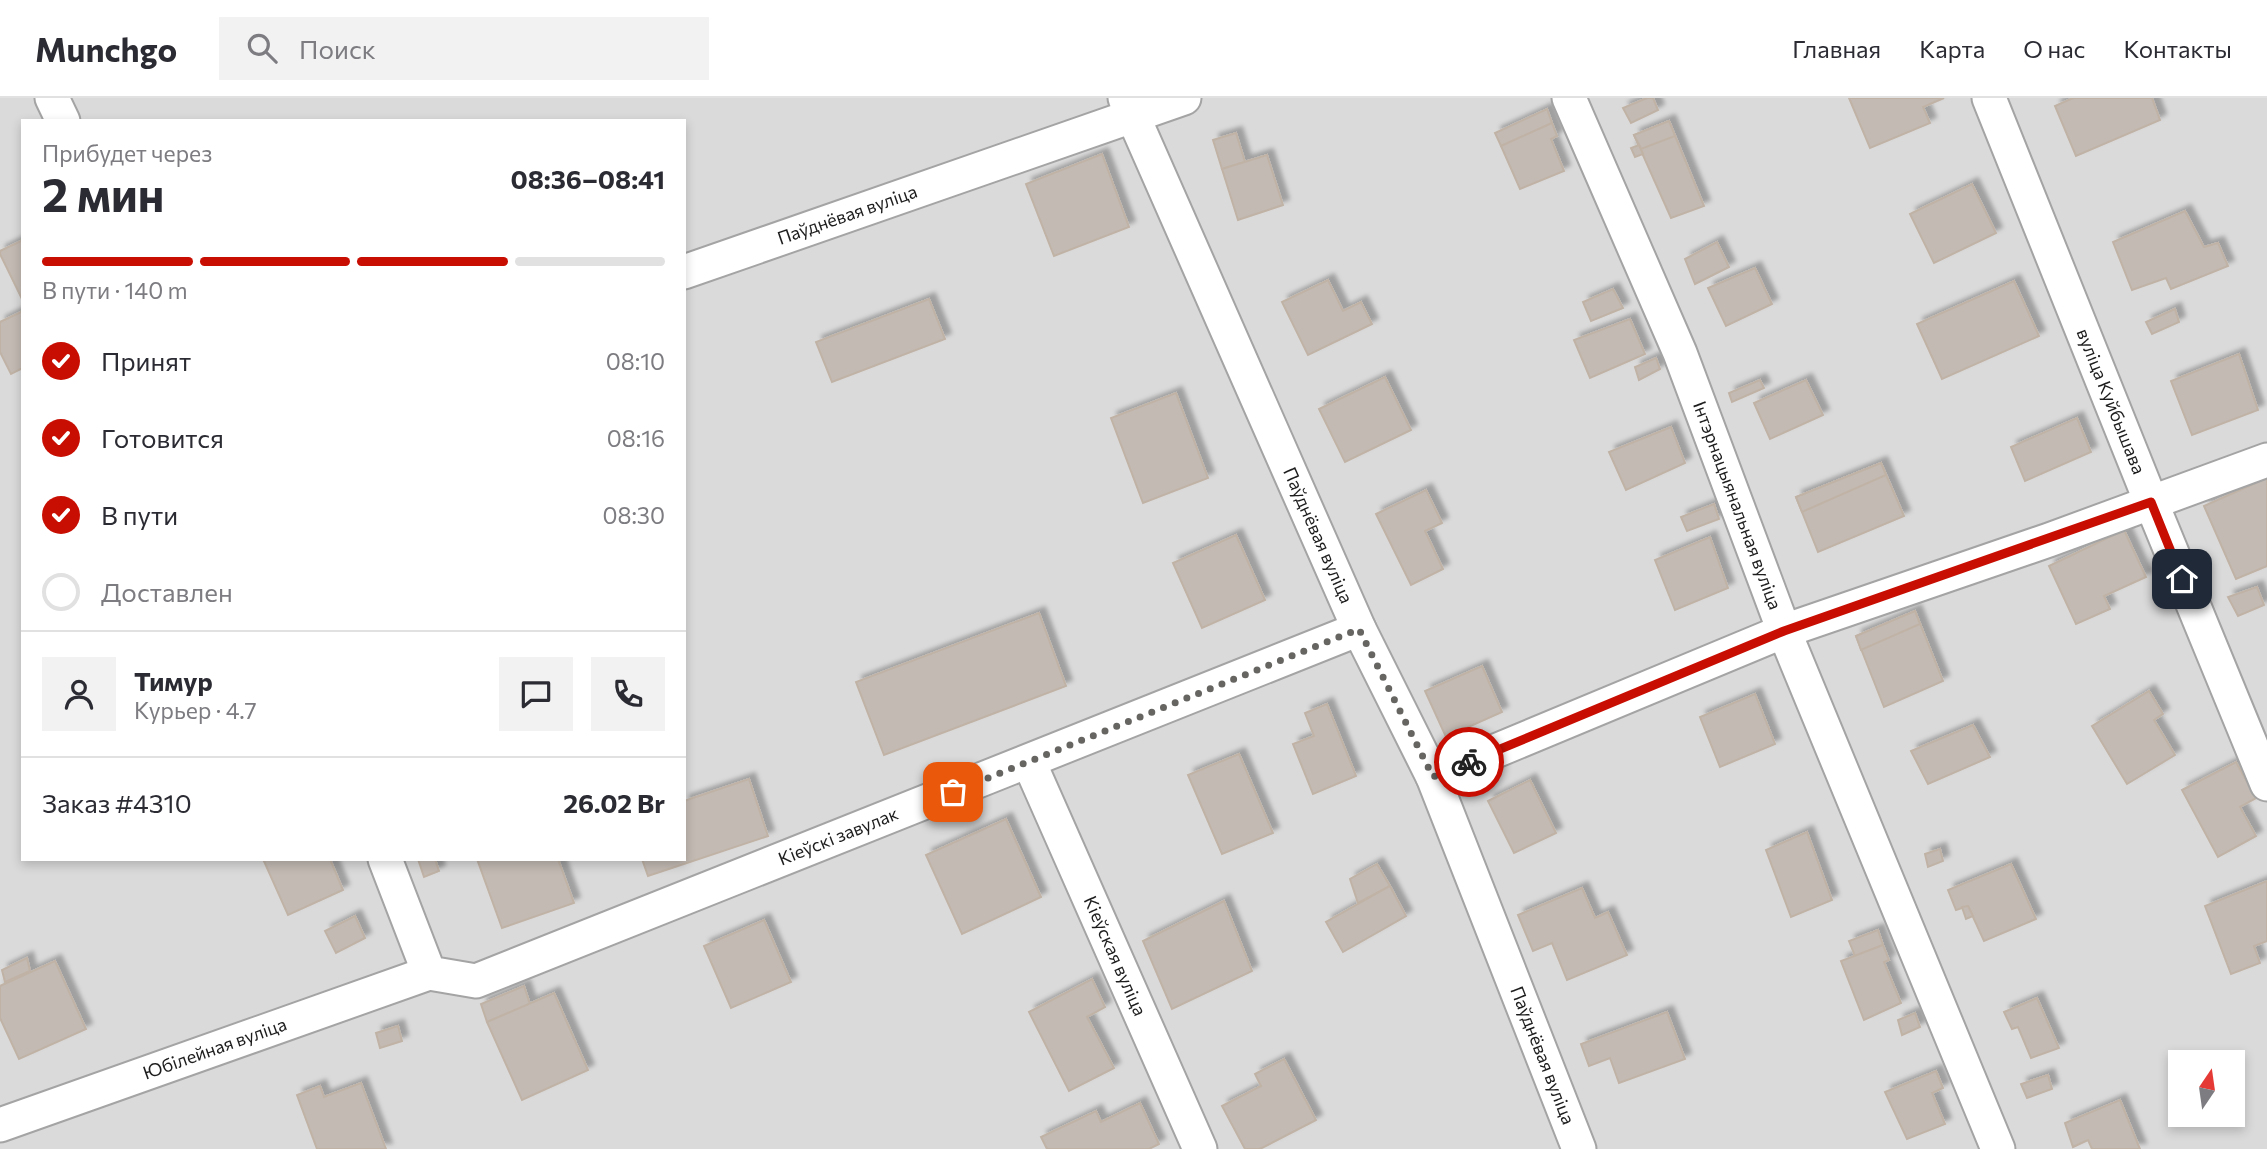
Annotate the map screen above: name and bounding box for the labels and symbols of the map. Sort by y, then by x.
street label: Паўднёвая вуліца [774,180,920,249]
street label: вуліца Куйбышава [2073,325,2151,477]
street label: Інтэрнацыянальная вуліца [1689,398,1787,612]
street label: Паўднёвая вуліца [1279,464,1358,606]
pin [2152,549,2212,609]
courier [1434,727,1504,797]
pin [923,762,983,822]
street label: Кіеўскі завулак [775,802,902,869]
street label: Кіеўская вуліца [1079,892,1152,1019]
street label: Паўднёвая вуліца [1506,983,1580,1127]
street label: Юбілейная вуліца [140,1012,289,1083]
north arrow [2168,1050,2245,1127]

